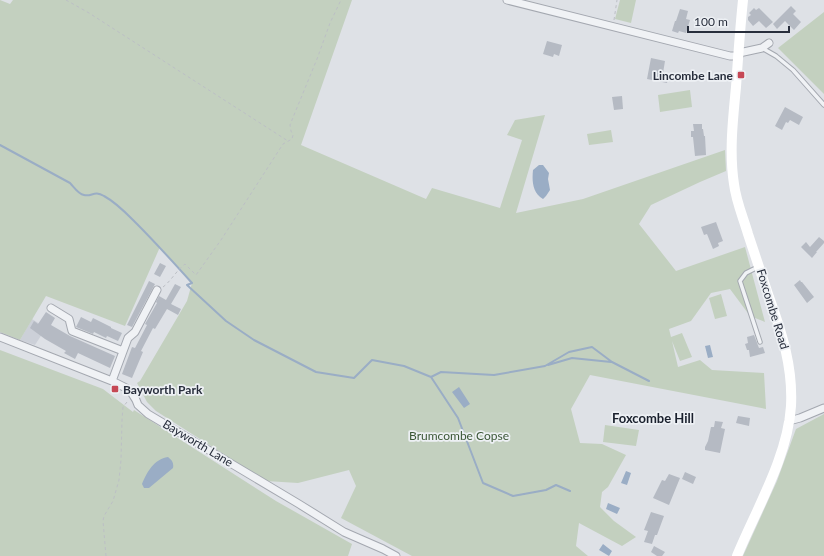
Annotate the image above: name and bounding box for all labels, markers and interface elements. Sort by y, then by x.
scale bar [688,8,789,34]
text: 100 m [694,14,728,29]
place label: Lincombe Lane [653,68,734,83]
marker: Lincombe Lane [736,70,746,80]
street label: Foxcombe Road [754,267,792,351]
place label: Bayworth Park [123,382,203,397]
marker: Bayworth Park [110,384,120,394]
district label: Foxcombe Hill [612,410,694,426]
street label: Bayworth Lane [160,416,236,470]
park label: Brumcombe Copse [409,428,509,443]

